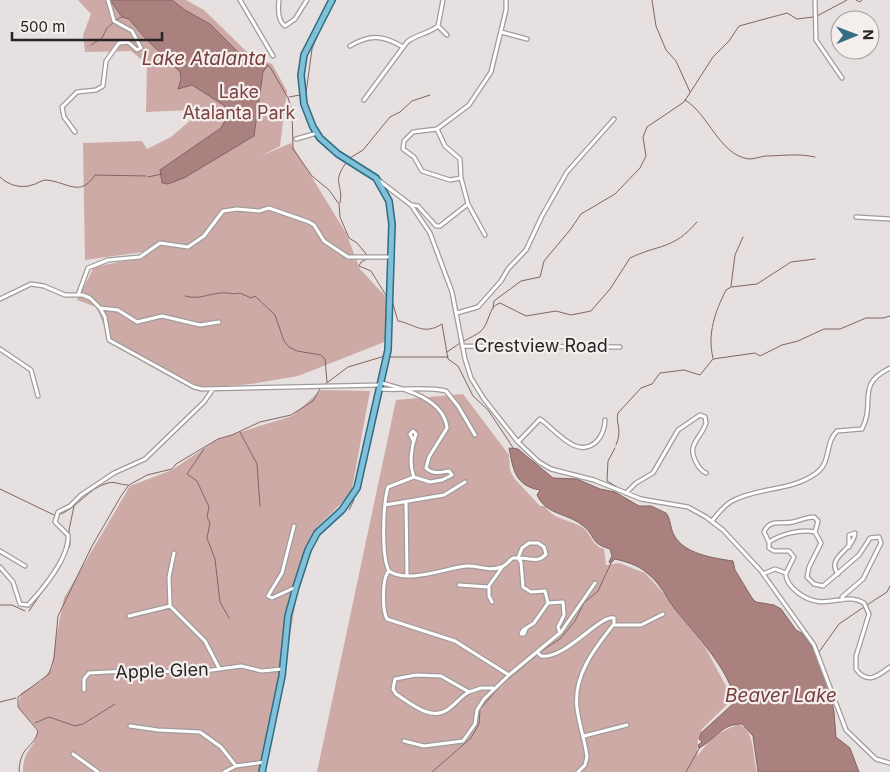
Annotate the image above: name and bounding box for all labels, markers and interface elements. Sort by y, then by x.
scale bar [12,10,162,42]
north arrow [830,10,880,60]
text: 500 m [20,17,65,36]
text: N [860,29,877,40]
water label: Lake Atalanta [142,47,267,70]
park label: Lake Atalanta Park [183,81,296,123]
street label: Crestview Road [474,335,608,356]
street label: Apple Glen [115,658,209,683]
water label: Beaver Lake [725,684,837,707]

